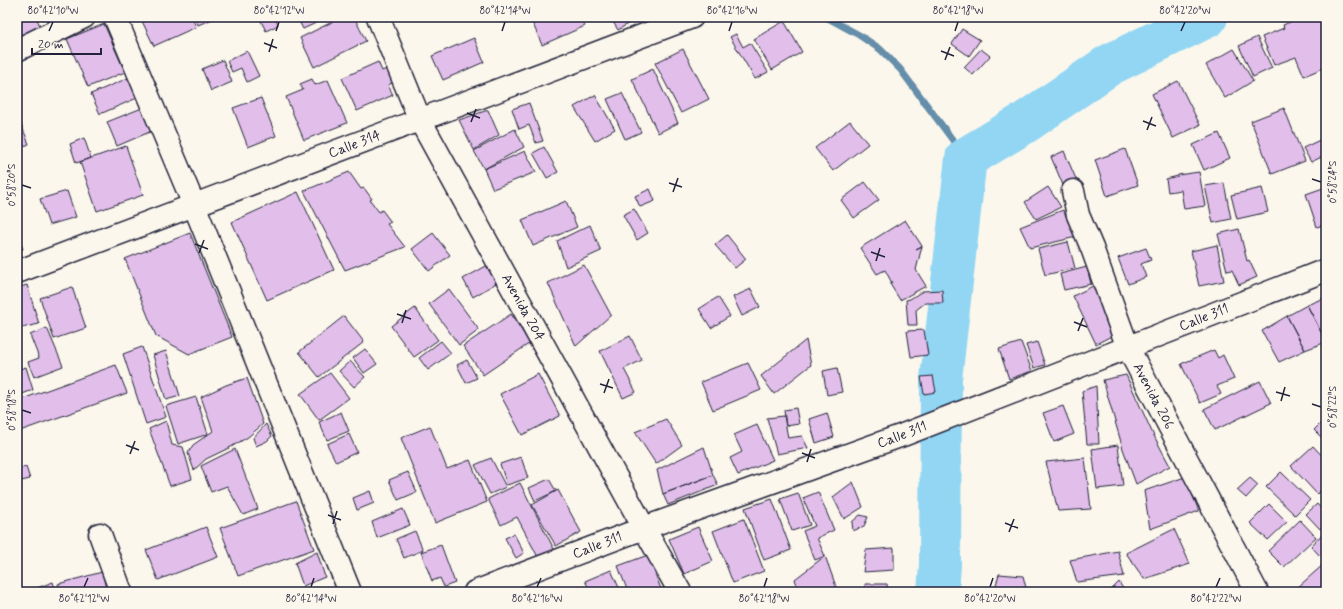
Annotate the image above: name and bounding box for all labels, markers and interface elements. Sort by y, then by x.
text: 80°42'10"W [28,4,78,18]
text: 80°42'12"W [254,4,304,18]
text: 80°42'14"W [479,4,531,18]
text: 80°42'16"W [707,4,757,18]
text: 80°42'18"W [933,4,983,18]
text: 80°42'20"W [1159,4,1211,18]
scale bar [32,30,101,56]
text: 20 m [38,37,64,53]
street label: Calle 314 [326,126,383,162]
text: 0°58'24"S [1326,160,1340,203]
text: 0°58'20"S [5,163,19,206]
street label: Avenida 204 [497,271,549,344]
street label: Calle 311 [1177,300,1231,335]
street label: Avenida 206 [1129,360,1178,432]
text: 0°58'22"S [1326,386,1340,428]
text: 0°58'18"S [5,389,19,431]
street label: Calle 311 [875,418,930,453]
street label: Calle 311 [570,528,625,563]
text: 80°42'12"W [59,592,109,606]
text: 80°42'14"W [285,592,337,606]
text: 80°42'16"W [512,592,562,606]
text: 80°42'18"W [739,592,789,606]
text: 80°42'20"W [964,592,1016,606]
text: 80°42'22"W [1191,592,1241,606]

